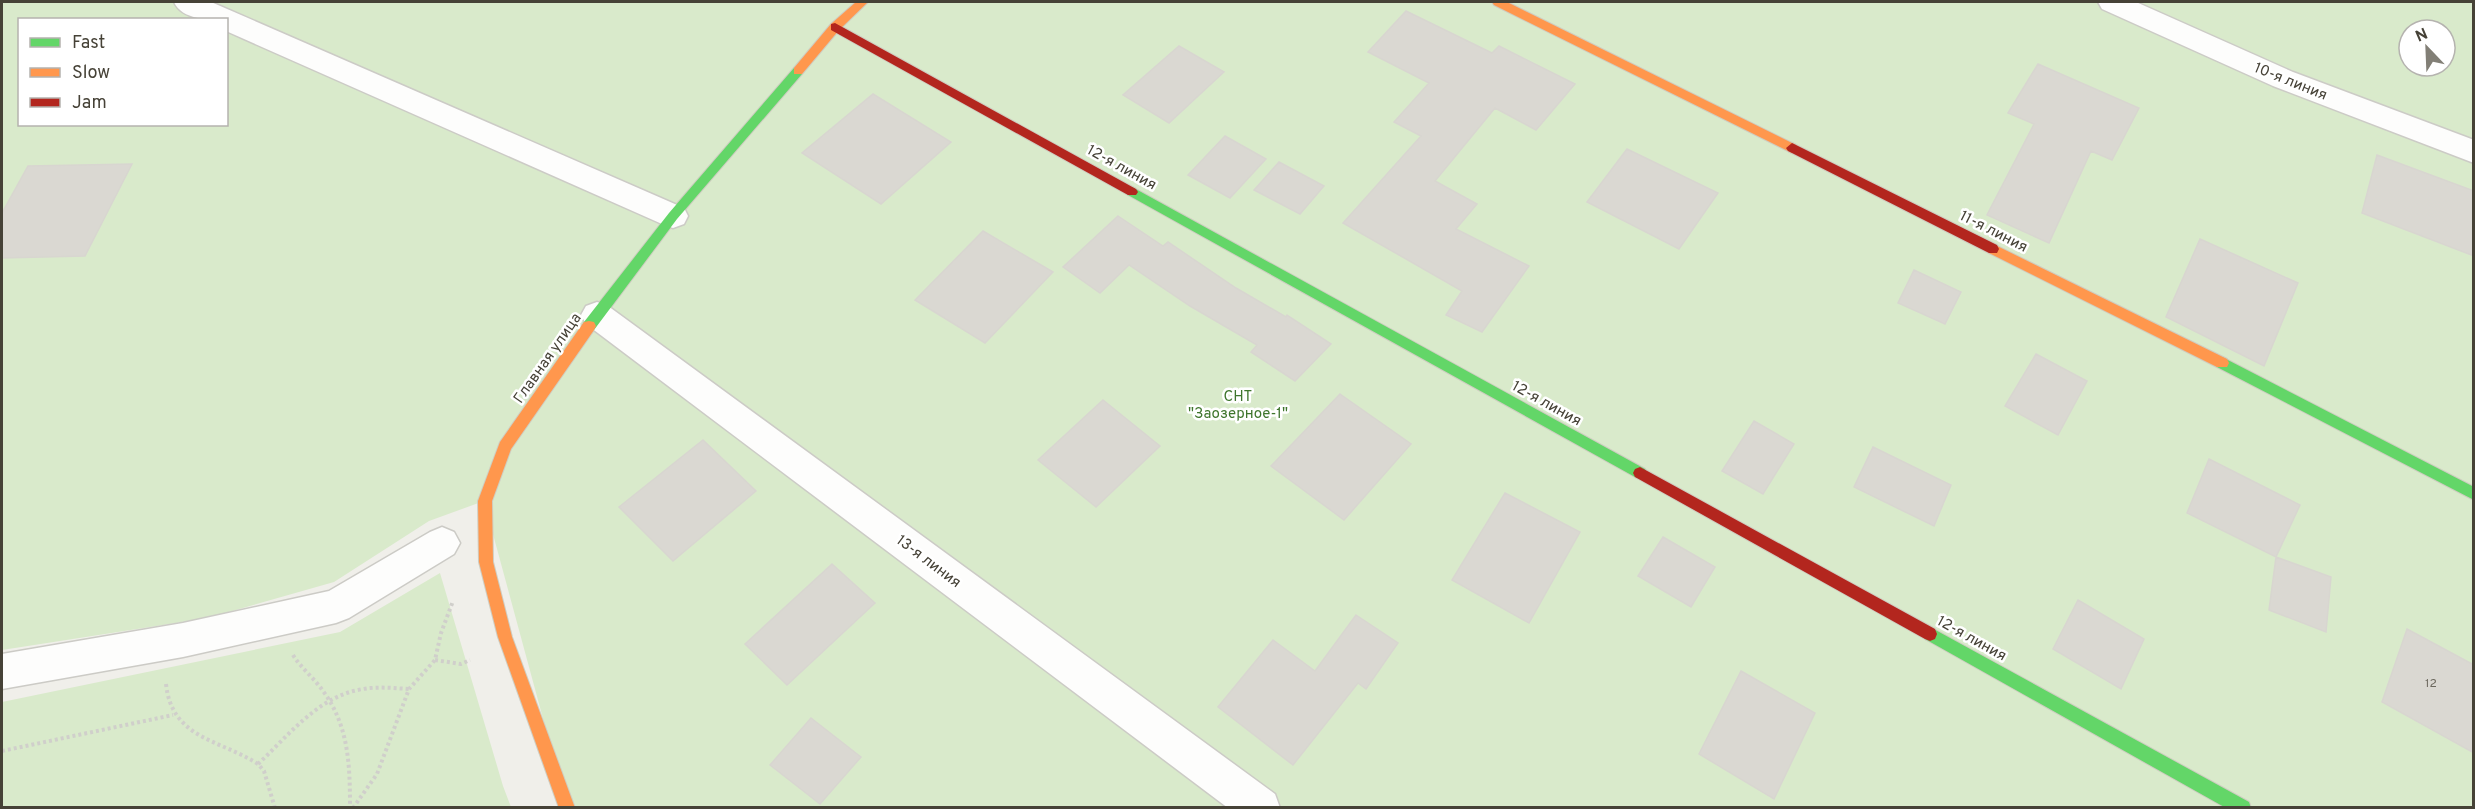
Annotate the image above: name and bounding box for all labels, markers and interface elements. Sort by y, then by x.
legend [18,18,228,126]
north arrow [2397,18,2457,78]
text: N [2413,25,2431,47]
text: Fast [72,32,105,55]
street label: 10-я линия [2251,59,2330,106]
text: Slow [72,62,110,85]
text: Jam [72,92,107,115]
street label: 12-я линия [1083,141,1159,195]
street label: 11-я линия [1956,207,2031,258]
street label: Главная улица [510,310,586,408]
street label: 12-я линия [1508,377,1584,431]
park label: СНТ "Заозерное-1" [1188,388,1288,424]
street label: 13-я линия [892,532,964,593]
street label: 12-я линия [1933,612,2009,666]
house number: 12 [2425,676,2437,692]

